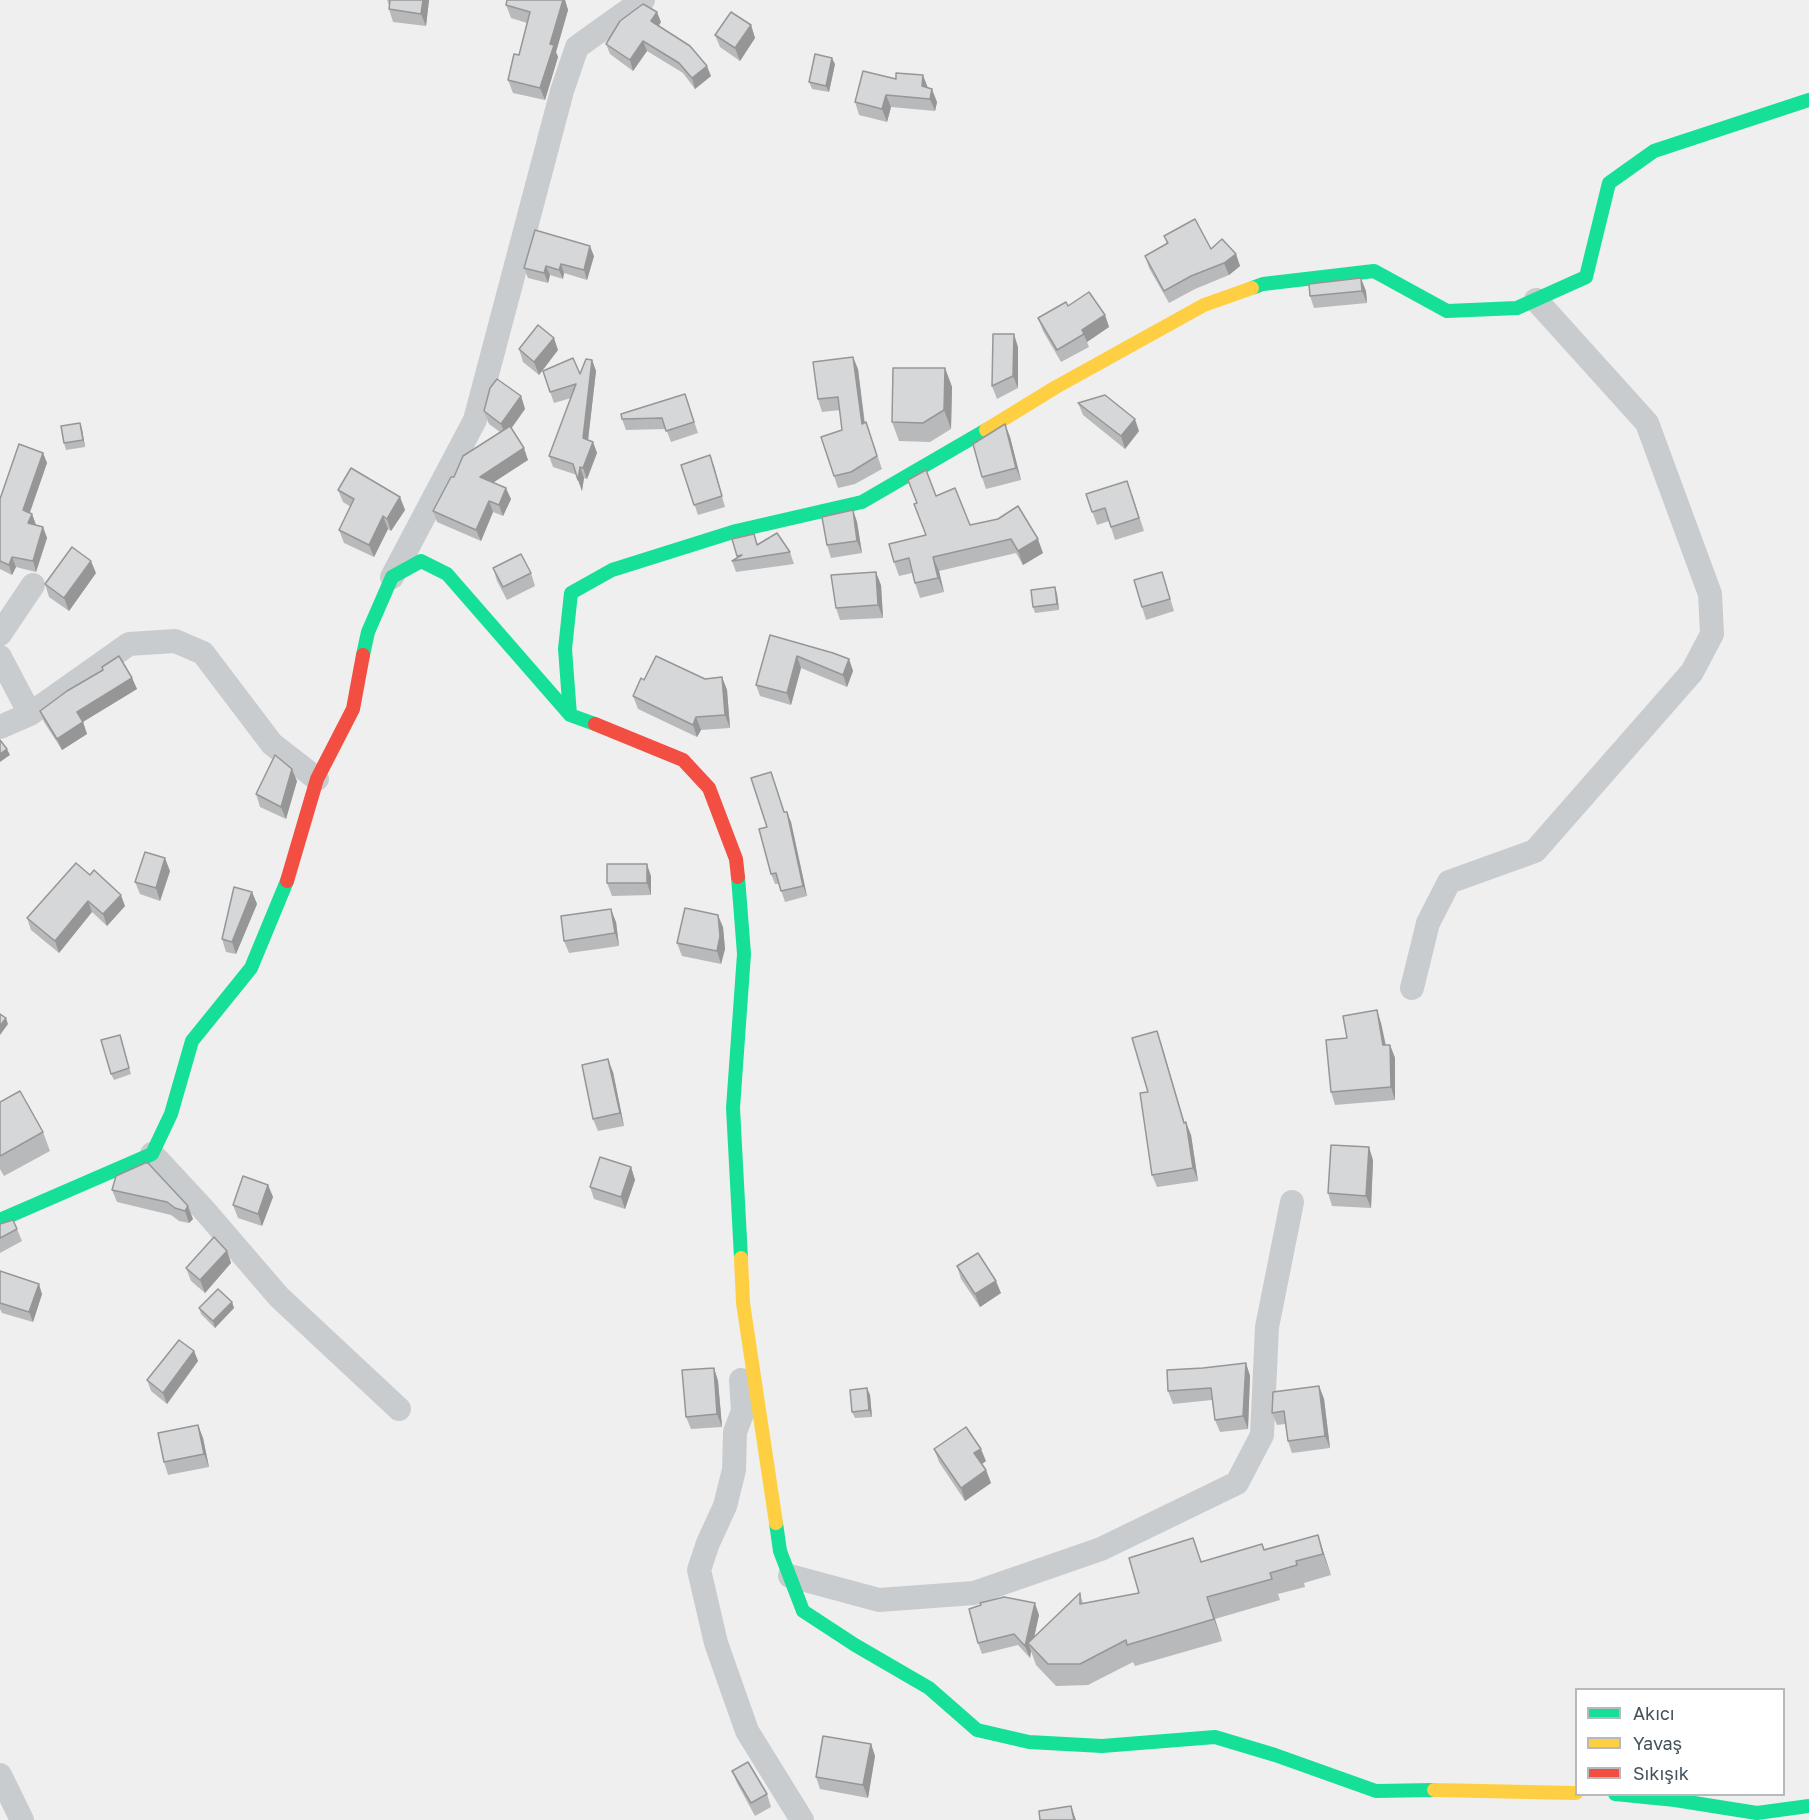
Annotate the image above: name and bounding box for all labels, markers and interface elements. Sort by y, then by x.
legend [1575,1688,1785,1796]
text: Akıcı [1633,1702,1675,1724]
text: Yavaş [1633,1732,1682,1754]
text: Sıkışık [1633,1762,1689,1784]

